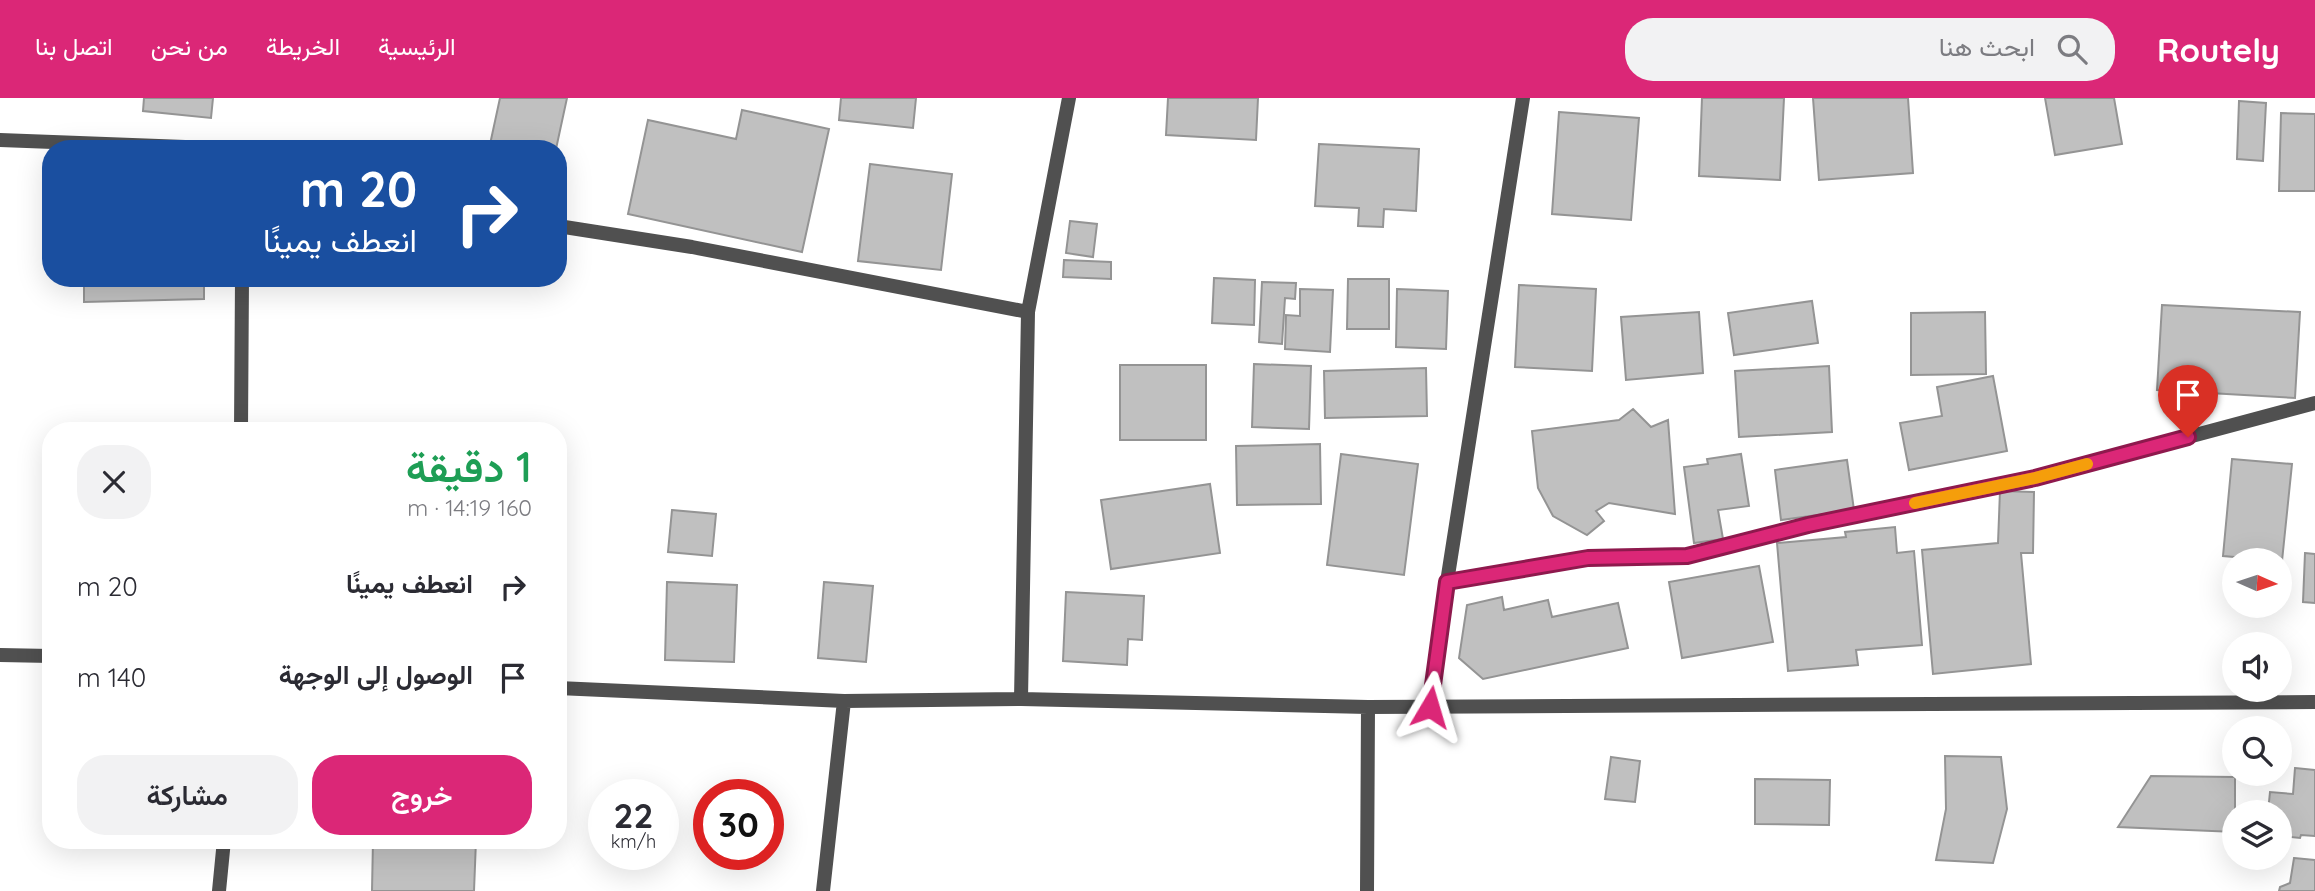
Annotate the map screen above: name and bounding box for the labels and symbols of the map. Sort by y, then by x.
pin [2158,365,2218,437]
north arrow [2222,548,2292,618]
position arrow [1393,670,1467,744]
speed limit sign: 30 [693,779,784,870]

